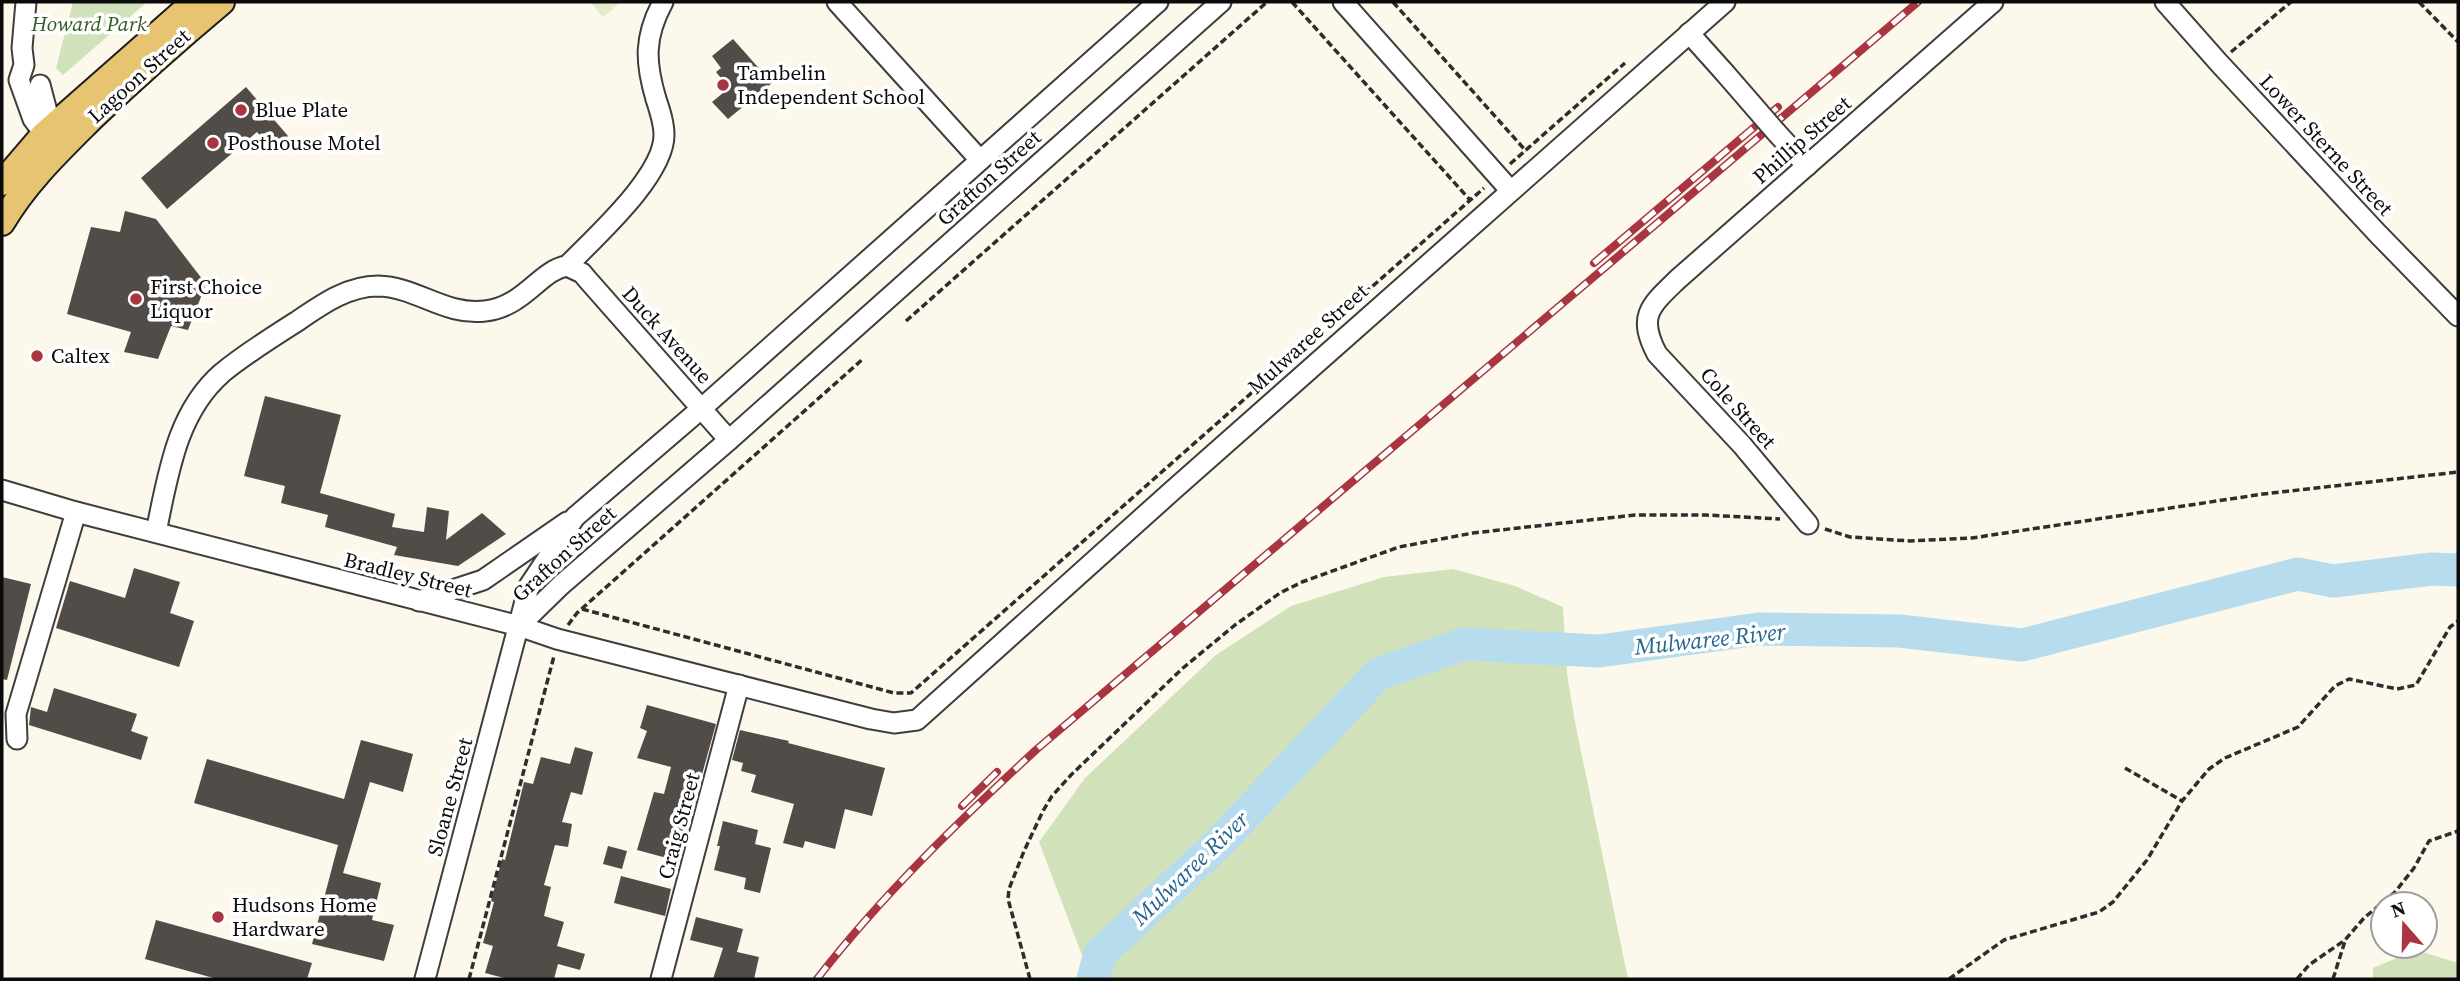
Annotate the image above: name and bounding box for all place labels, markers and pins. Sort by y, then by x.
place label: Tambelin Independent School [737,58,925,111]
marker: Tambelin Independent School [715,77,731,93]
place label: Blue Plate [255,95,348,124]
marker: Blue Plate [233,102,249,118]
place label: Posthouse Motel [227,128,381,157]
marker: Posthouse Motel [205,135,221,151]
place label: First Choice Liquor [150,272,262,325]
marker: First Choice Liquor [128,291,144,307]
place label: Caltex [51,341,110,370]
marker: Caltex [29,348,45,364]
place label: Hudsons Home Hardware [232,890,377,943]
marker: Hudsons Home Hardware [210,909,226,925]

